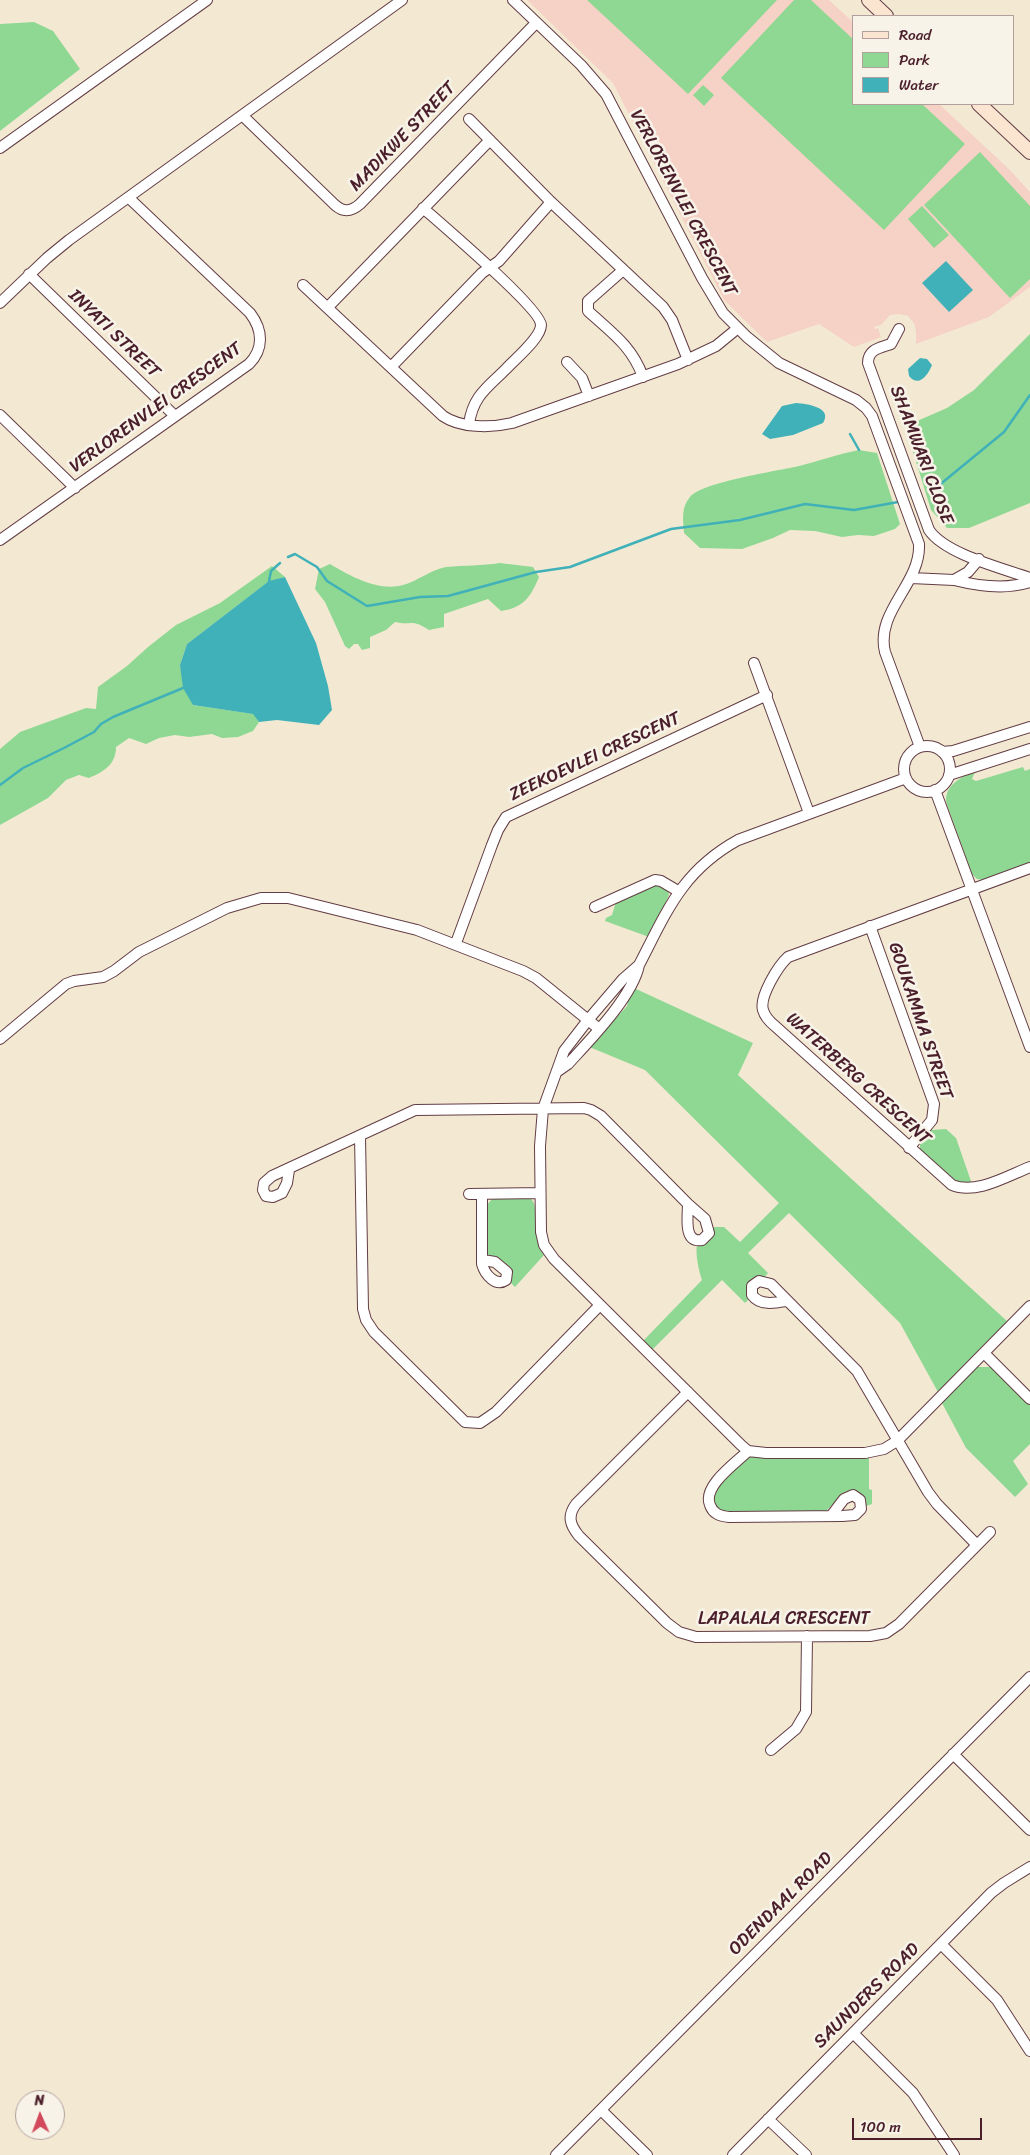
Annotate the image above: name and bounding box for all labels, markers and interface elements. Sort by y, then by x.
legend [852,15,1015,105]
text: Road [899,22,931,48]
text: Park [899,47,930,73]
text: Water [899,72,939,98]
street label: MADIKWE STREET [345,78,461,196]
street label: VERLORENVLEI CRESCENT [625,106,741,300]
street label: INYATI STREET [64,285,164,383]
street label: VERLORENVLEI CRESCENT [66,338,246,478]
street label: SHAMWARI CLOSE [885,383,957,527]
street label: ZEEKOEVLEI CRESCENT [506,708,684,806]
street label: GOUKAMMA STREET [883,940,957,1102]
street label: WATERBERG CRESCENT [781,1008,935,1150]
street label: LAPALALA CRESCENT [698,1608,870,1630]
street label: ODENDAAL ROAD [725,1848,837,1960]
street label: SAUNDERS ROAD [810,1939,924,2053]
text: N [34,2088,45,2113]
north arrow [15,2090,65,2140]
scale bar [855,2108,985,2140]
text: 100 m [860,2114,901,2140]

